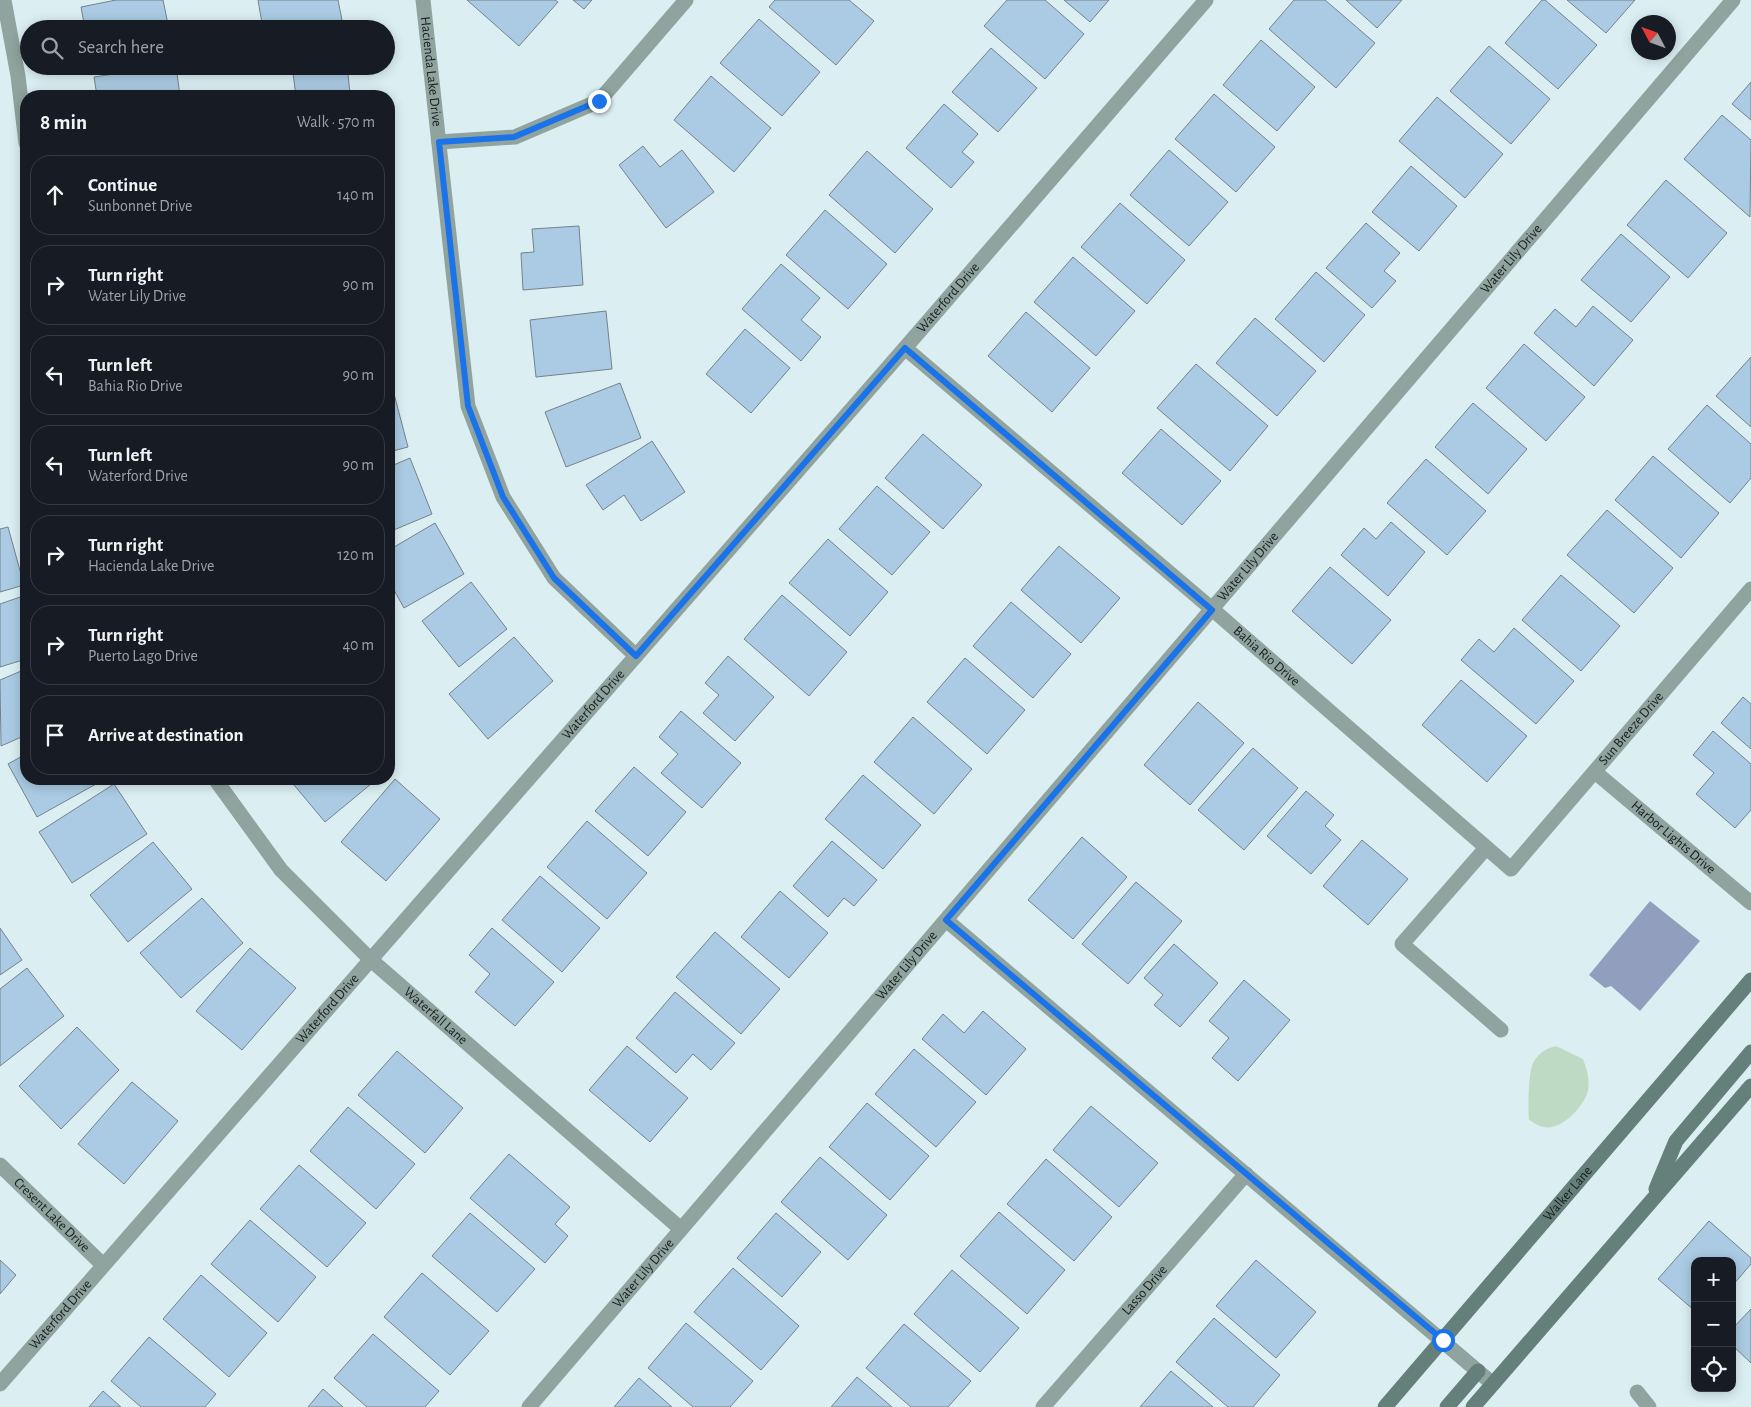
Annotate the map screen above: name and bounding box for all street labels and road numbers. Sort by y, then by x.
street label: Hacienda Lake Drive [418,16,444,127]
street label: Water Lily Drive [1478,222,1545,296]
street label: Waterford Drive [915,260,982,335]
street label: Water Lily Drive [1215,529,1281,604]
street label: Bahia Rio Drive [1230,624,1302,689]
street label: Waterford Drive [559,667,627,742]
street label: Sun Breeze Drive [1596,689,1666,768]
street label: Harbor Lights Drive [1628,798,1718,877]
street label: Water Lily Drive [873,928,940,1003]
street label: Waterford Drive [294,971,362,1046]
street label: Waterfall Lane [401,985,470,1047]
street label: Walker Lane [1541,1164,1595,1224]
street label: Cresent Lake Drive [11,1175,92,1255]
street label: Water Lily Drive [610,1236,677,1310]
street label: Lasso Drive [1120,1263,1170,1318]
street label: Waterford Drive [26,1277,95,1352]

